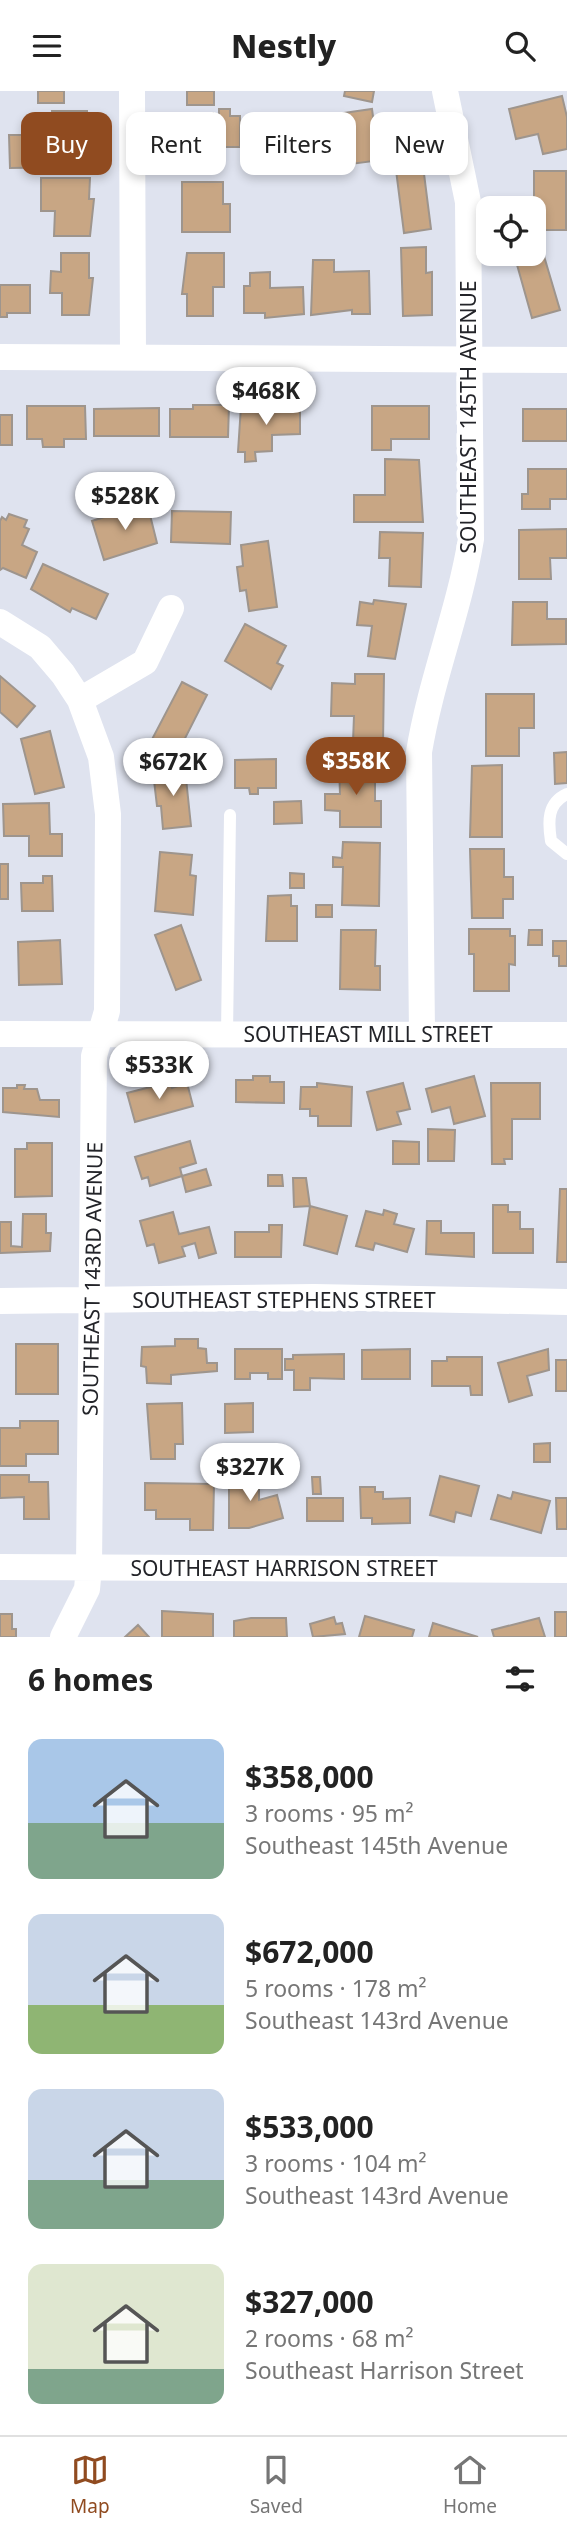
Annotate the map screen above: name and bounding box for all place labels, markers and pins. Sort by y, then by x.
pin: $468K [217,367,315,427]
pin: $528K [76,473,174,532]
pin: $358K [307,737,405,797]
pin: $672K [124,739,222,798]
pin: $533K [110,1041,208,1101]
pin: $327K [201,1443,299,1503]

